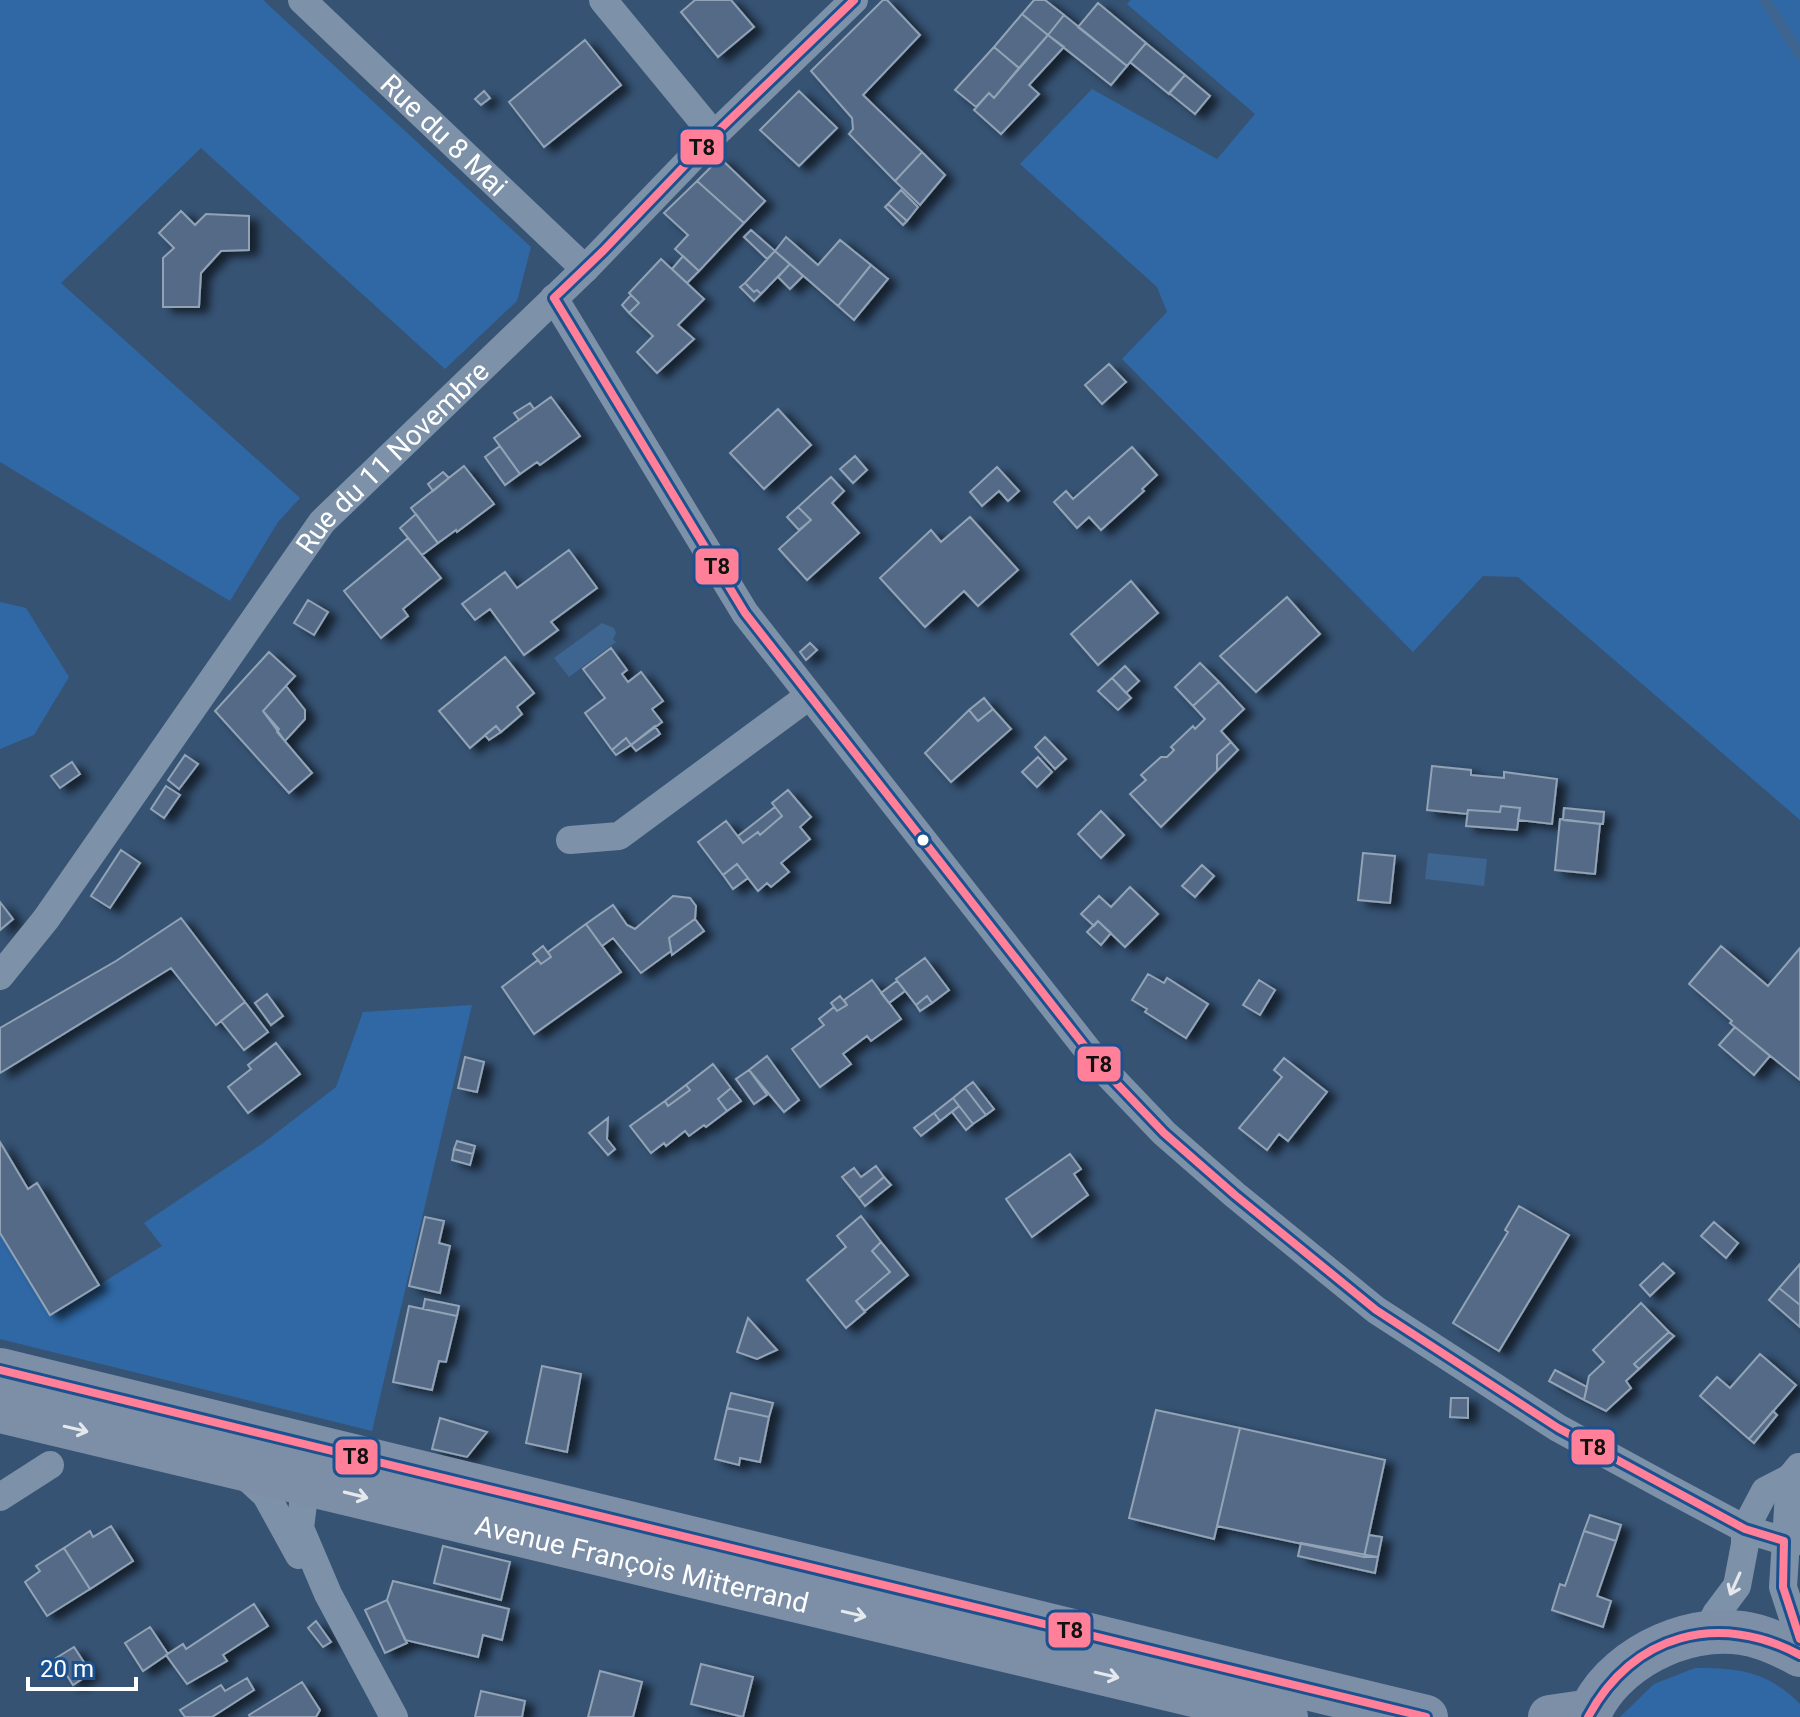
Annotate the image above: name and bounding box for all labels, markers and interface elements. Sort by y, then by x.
street label: Rue du 8 Mai [374,68,514,203]
line badge: T8 [679,128,725,166]
text: T8 [689,135,715,160]
street label: Rue du 11 Novembre [289,354,496,560]
line badge: T8 [694,547,740,586]
text: T8 [704,554,730,579]
unlabelled marker [915,832,931,848]
line badge: T8 [1076,1045,1122,1083]
text: T8 [1086,1052,1112,1077]
one-way arrow [63,1423,88,1438]
line badge: T8 [1570,1428,1616,1466]
text: T8 [1580,1435,1606,1460]
line badge: T8 [334,1438,379,1476]
text: T8 [343,1444,369,1469]
one-way arrow [343,1489,369,1504]
street label: Avenue François Mitterrand [472,1509,812,1620]
one-way arrow [1727,1571,1742,1595]
one-way arrow [841,1608,867,1623]
line badge: T8 [1047,1611,1092,1649]
text: T8 [1057,1618,1083,1643]
scale bar [28,1641,136,1691]
text: 20 m [40,1655,94,1683]
one-way arrow [1094,1668,1120,1683]

